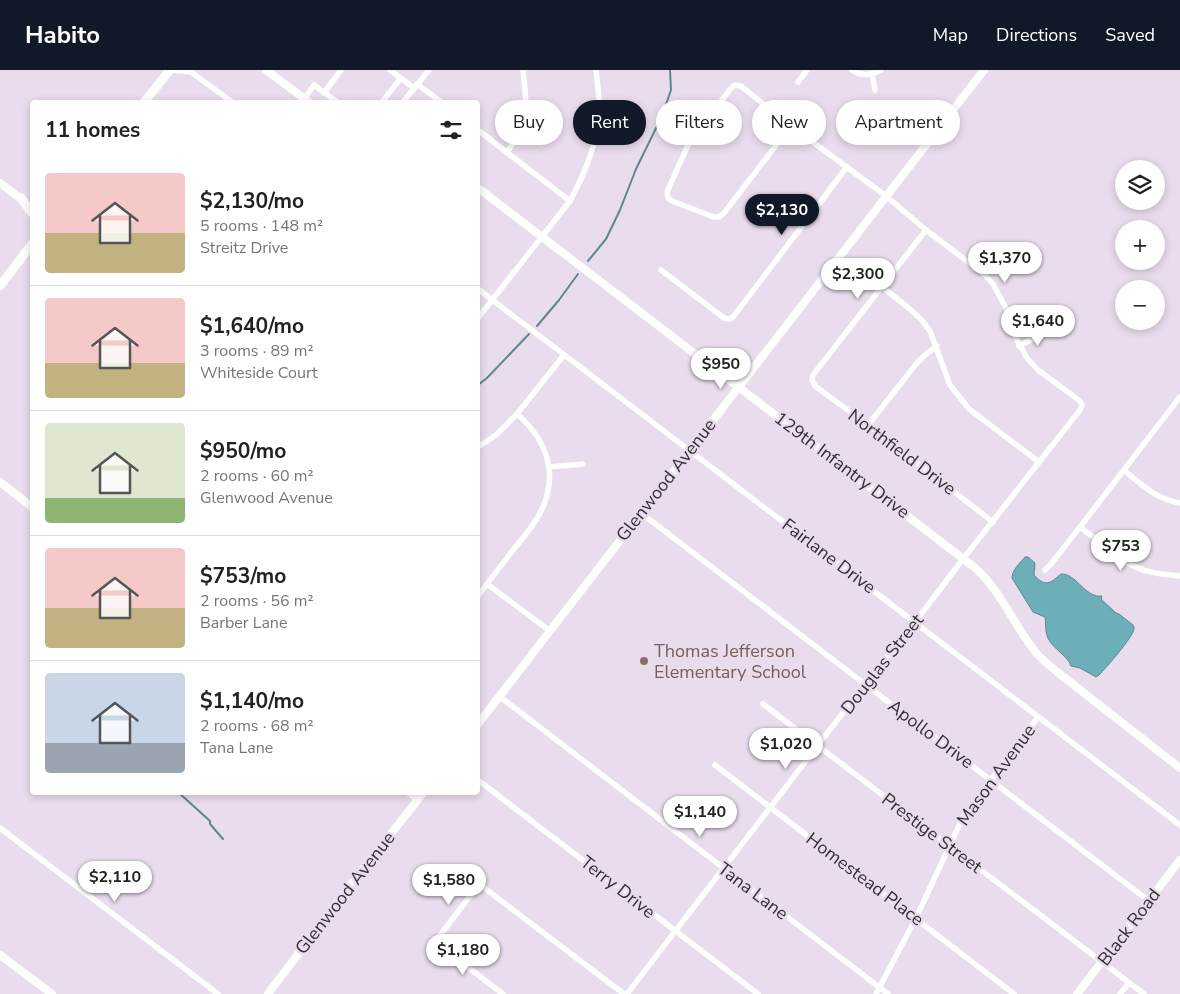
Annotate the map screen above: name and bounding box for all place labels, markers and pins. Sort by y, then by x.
pin: $2,130 [741,194,823,236]
pin: $1,370 [964,242,1046,284]
pin: $2,300 [817,258,899,300]
pin: $1,640 [997,304,1079,347]
pin: $950 [691,348,751,390]
pin: $753 [1091,530,1151,572]
place label: Thomas Jefferson Elementary School [654,639,807,684]
marker: Thomas Jefferson Elementary School [638,655,650,667]
pin: $1,020 [745,728,827,770]
pin: $1,140 [659,796,741,838]
pin: $2,110 [74,860,156,903]
pin: $1,580 [408,864,490,906]
pin: $1,180 [422,934,504,976]

